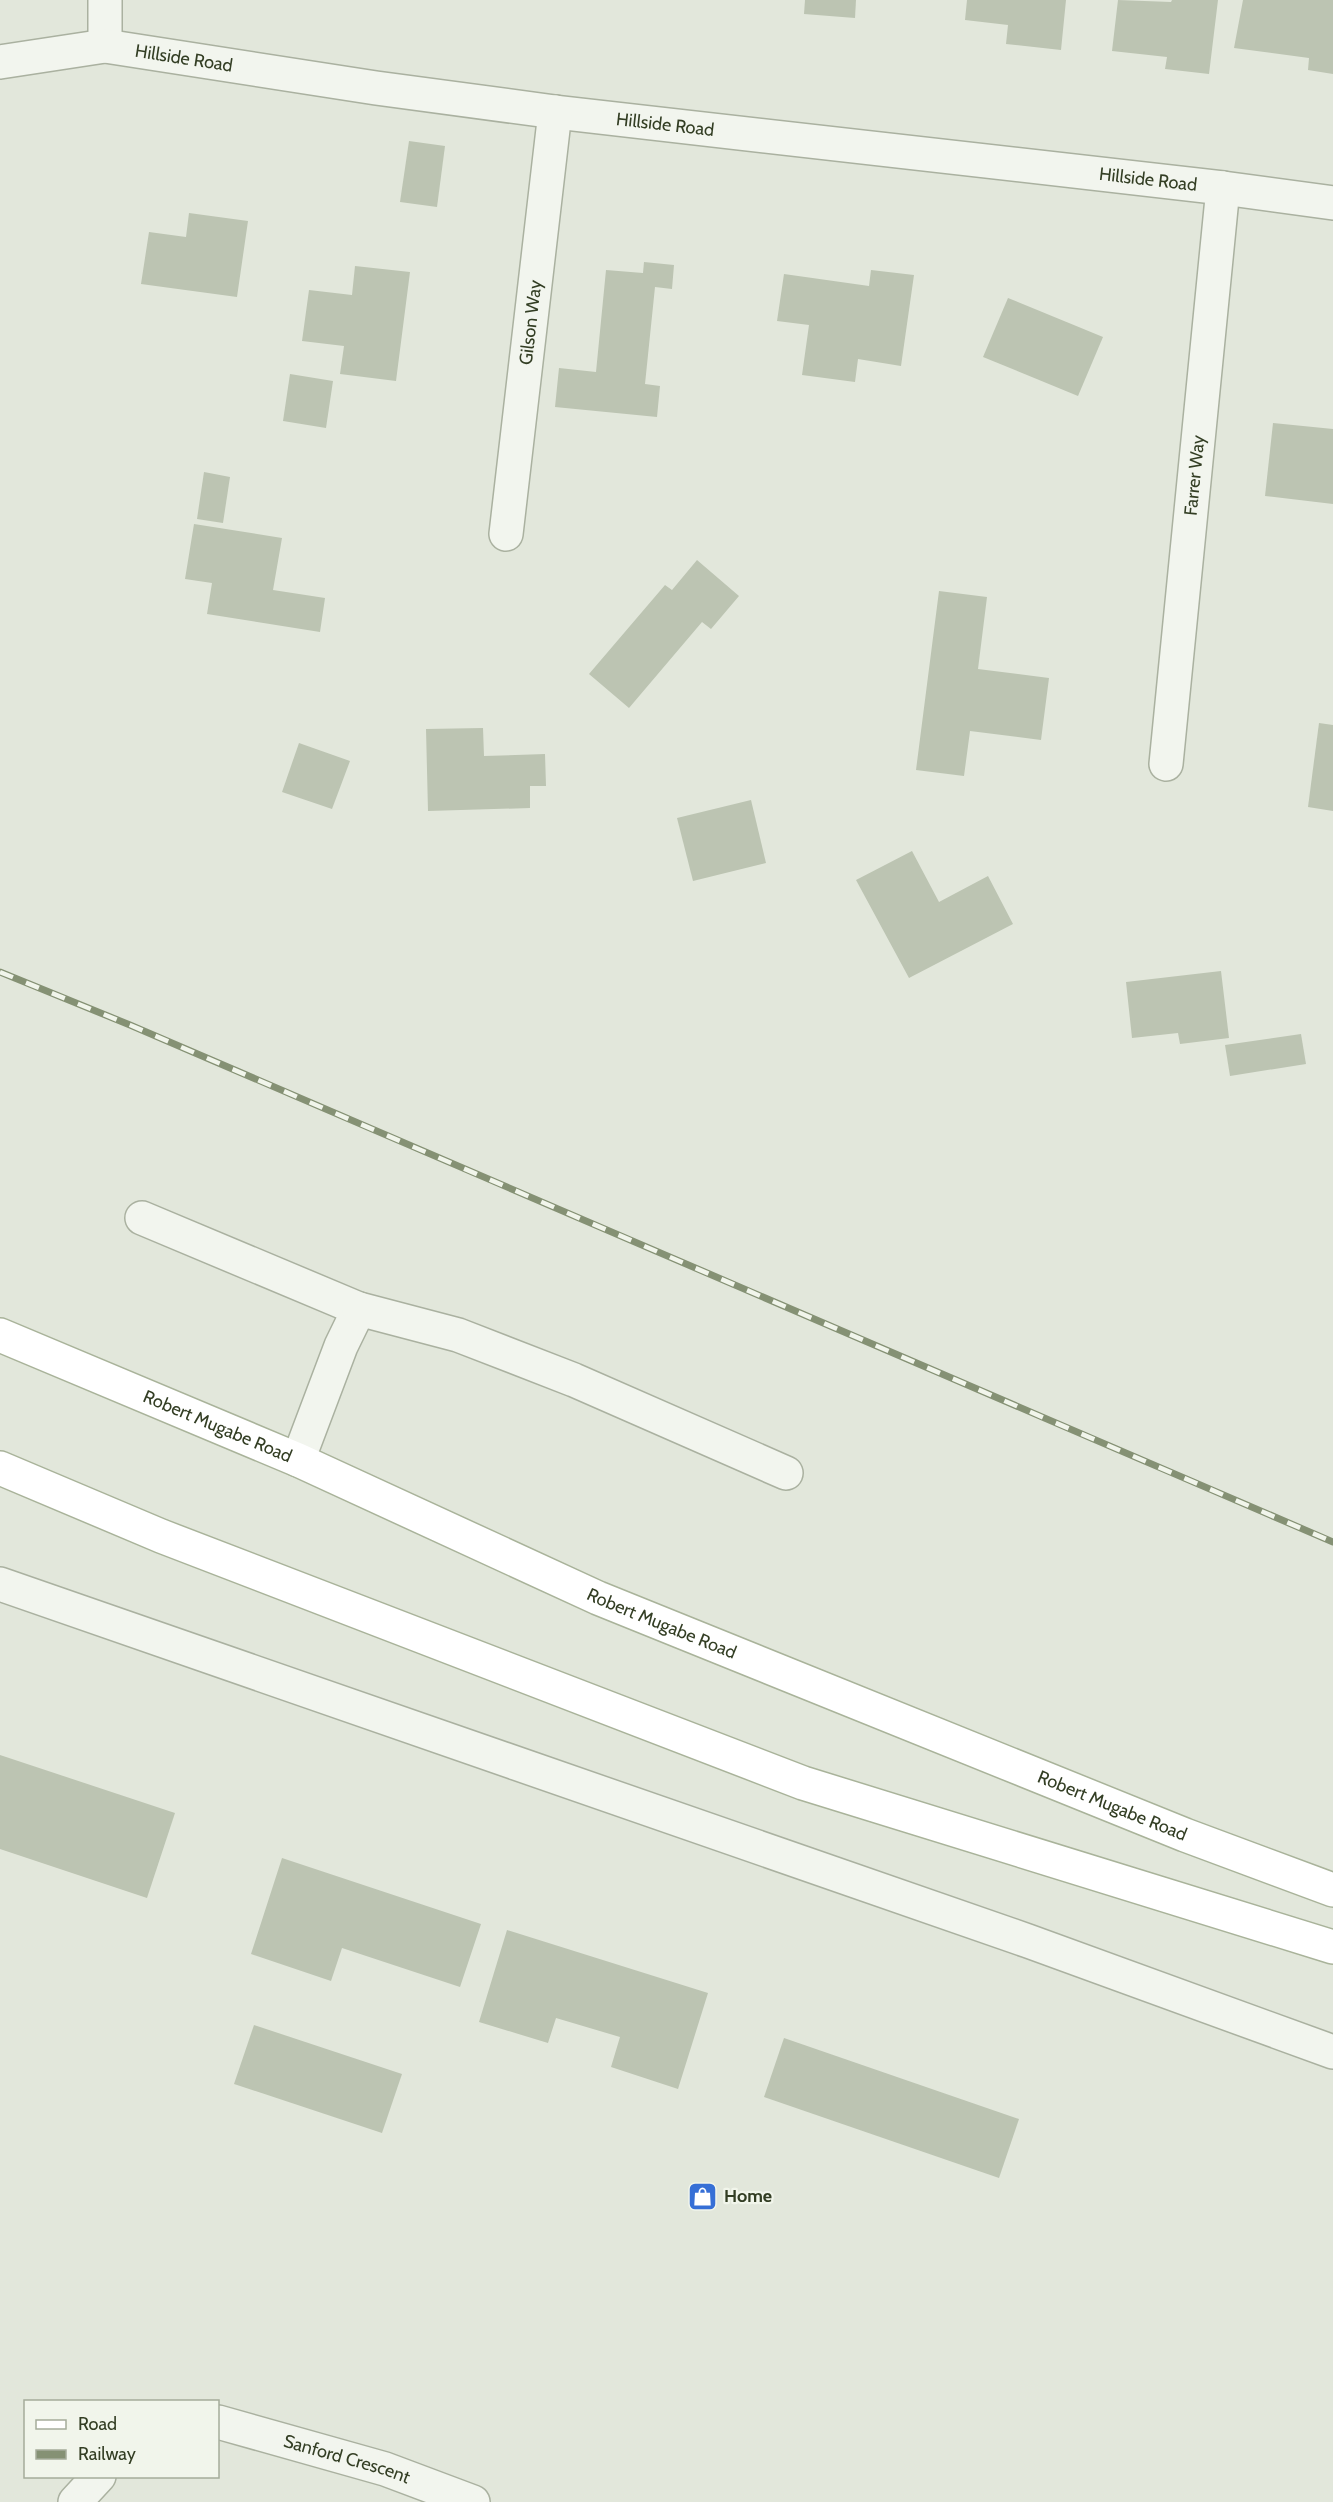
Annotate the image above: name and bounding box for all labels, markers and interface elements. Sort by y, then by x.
street label: Hillside Road [133,40,234,77]
street label: Hillside Road [615,108,715,141]
street label: Hillside Road [1098,163,1198,196]
street label: Gilson Way [515,279,546,366]
street label: Farrer Way [1180,434,1209,517]
street label: Robert Mugabe Road [140,1385,295,1467]
street label: Robert Mugabe Road [583,1583,740,1664]
street label: Robert Mugabe Road [1034,1766,1190,1846]
shop icon: Home [687,2180,719,2212]
place label: Home [724,2185,772,2207]
legend [24,2400,219,2478]
text: Road [78,2413,117,2435]
street label: Sanford Crescent [281,2430,413,2488]
text: Railway [78,2443,136,2465]

